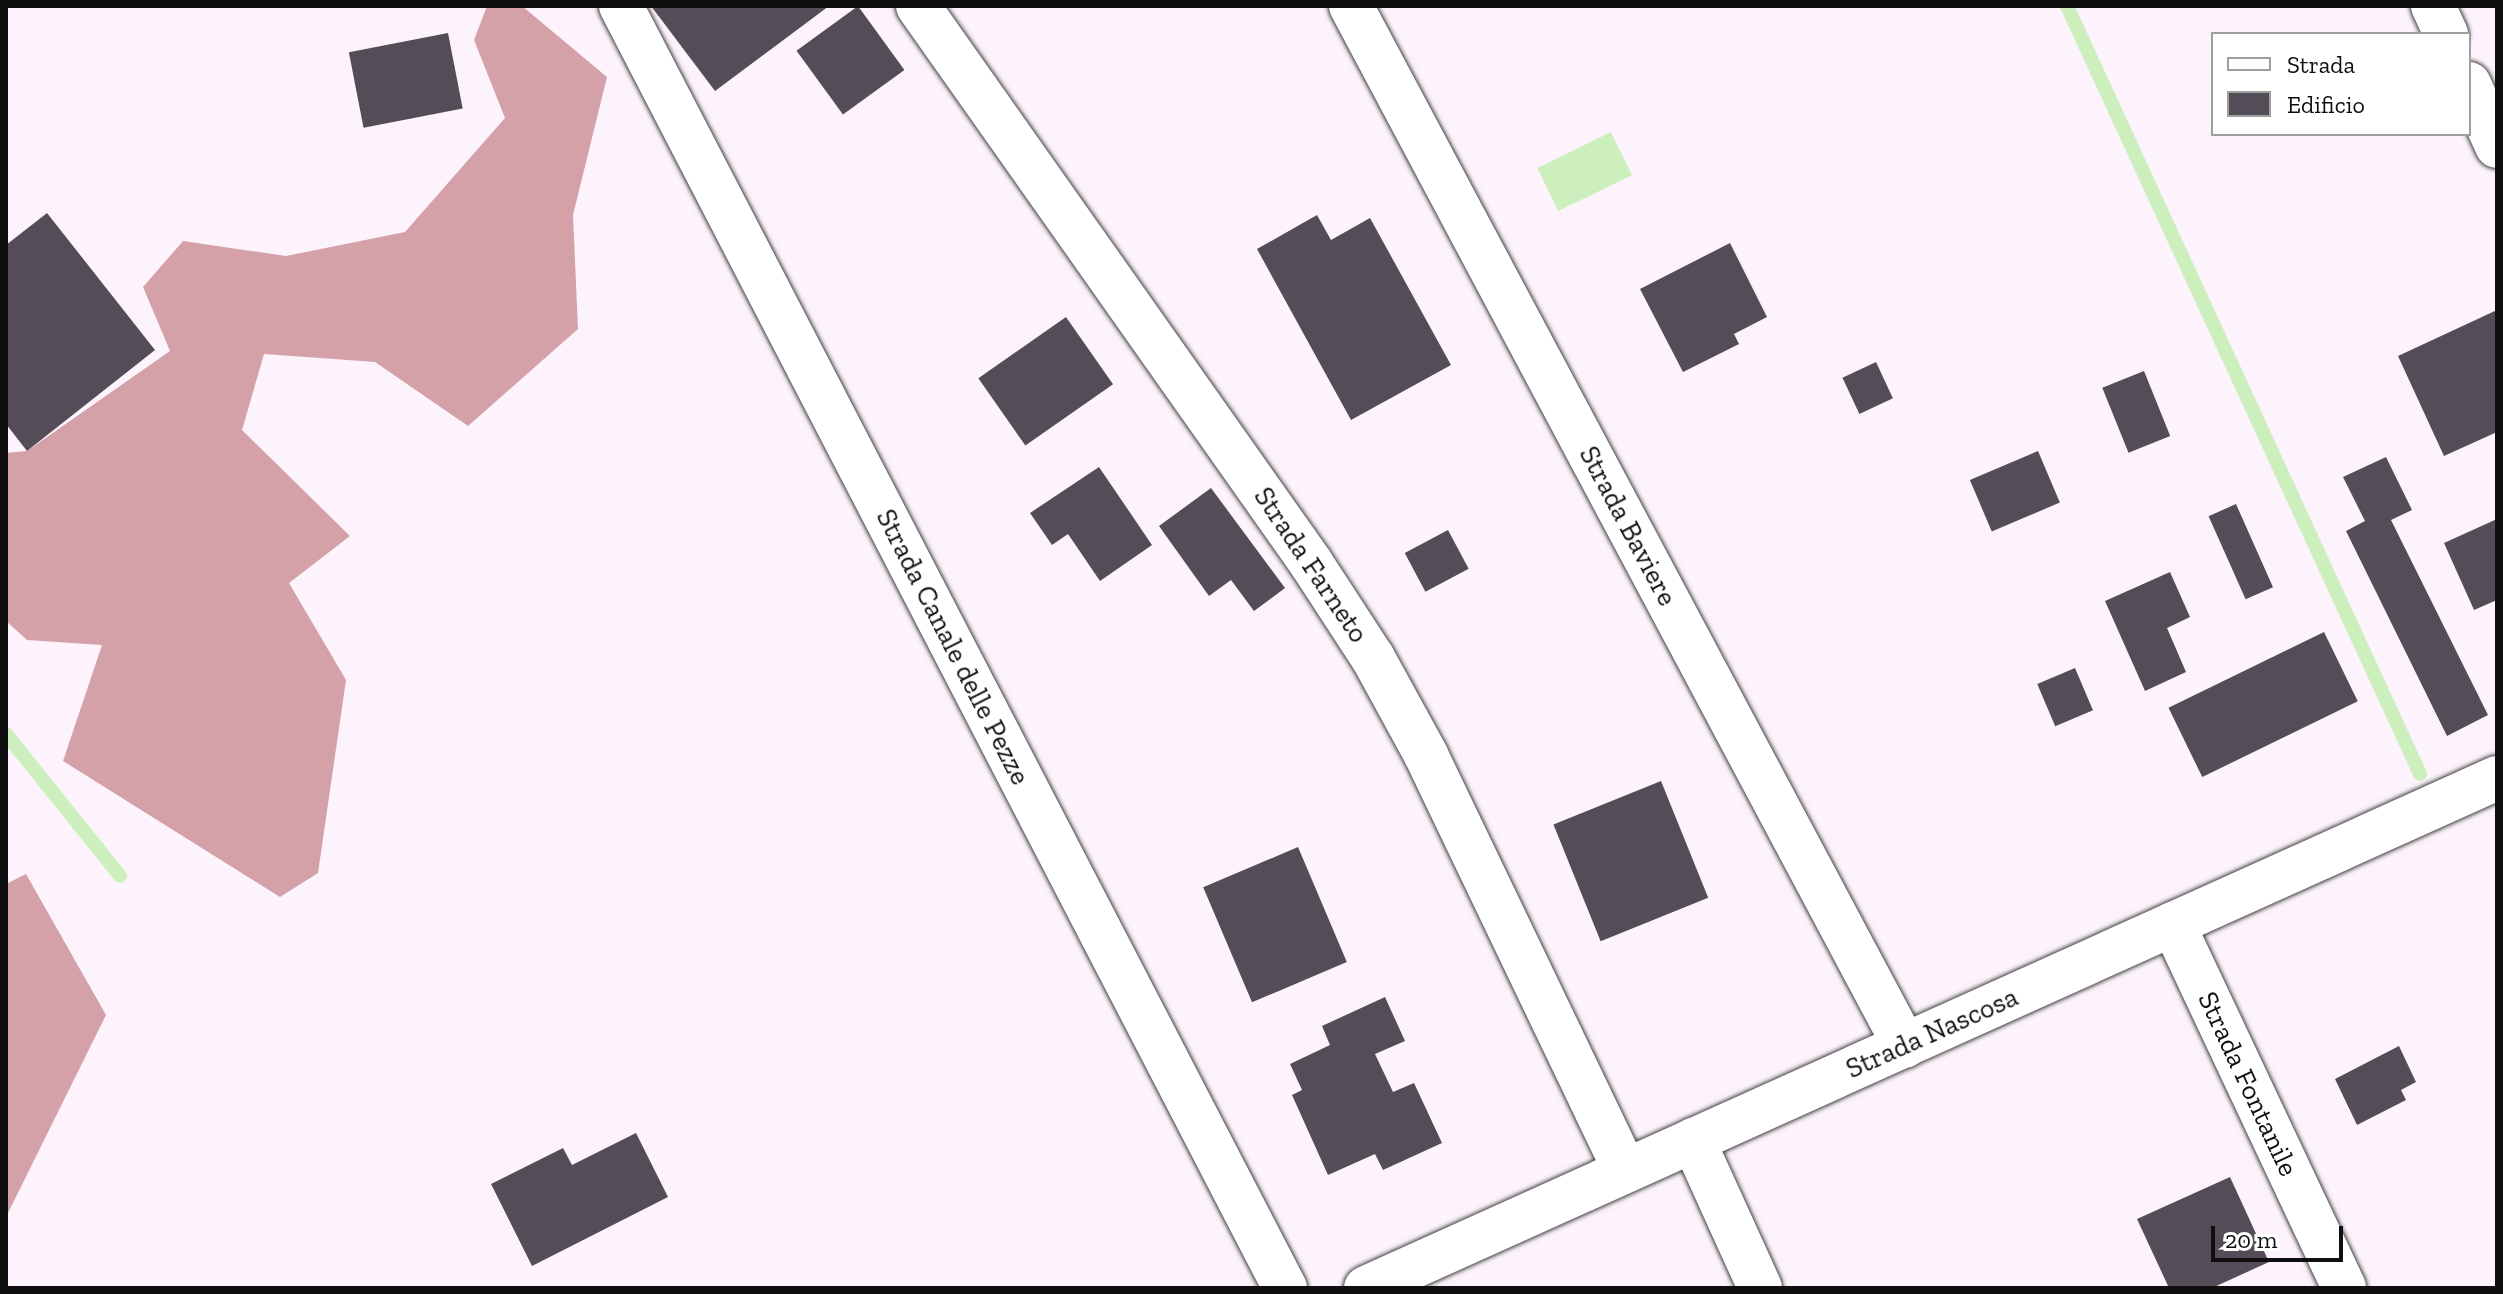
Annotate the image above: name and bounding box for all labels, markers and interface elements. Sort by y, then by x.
legend [2211,32,2471,136]
text: Strada [2287,50,2355,79]
text: Edificio [2287,90,2365,119]
street label: Strada Baviere [1572,440,1684,612]
street label: Strada Farneto [1247,481,1375,649]
street label: Strada Canale delle Pezze [869,504,1037,790]
street label: Strada Nascosa [1841,980,2023,1086]
street label: Strada Fontanile [2191,986,2305,1182]
scale bar [2215,1210,2347,1260]
text: 20 m [2225,1225,2277,1254]

